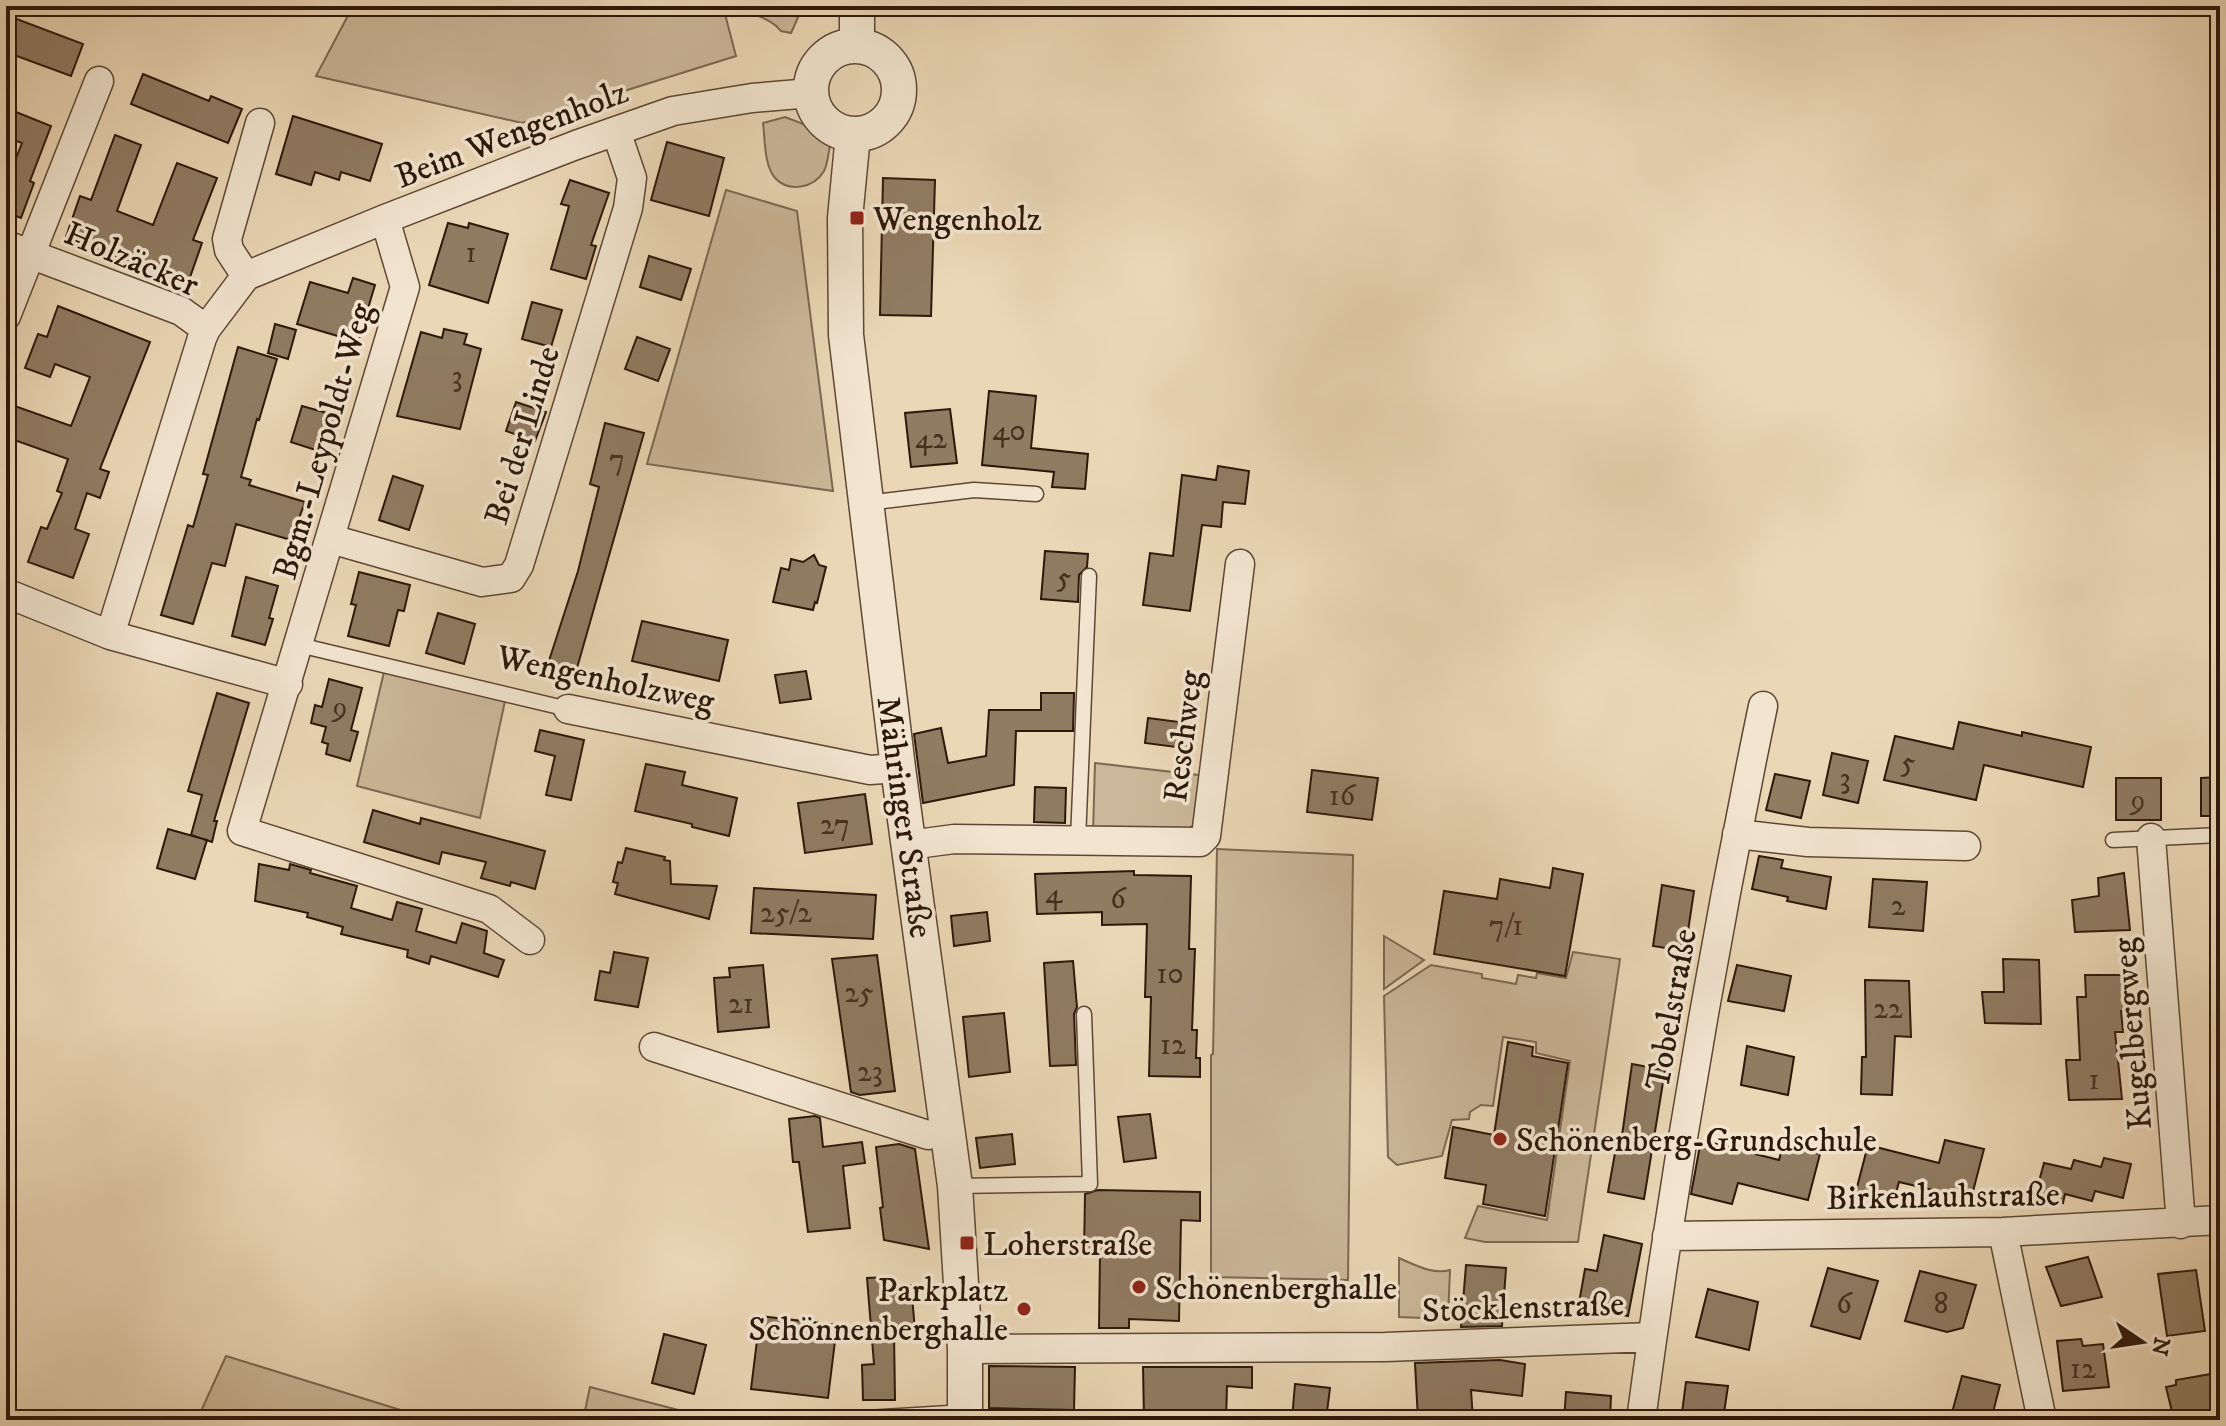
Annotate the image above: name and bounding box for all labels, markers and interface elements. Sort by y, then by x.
street label: Beim Wengenholz [389,71,634,199]
place label: Wengenholz [872,199,1042,241]
marker: Wengenholz [848,209,866,227]
street label: Holzäcker [58,213,205,307]
house number: 1 [465,235,477,272]
street label: Bgm.-Leypoldt-Weg [264,298,384,585]
street label: Bei der Linde [476,341,570,530]
house number: 3 [451,359,463,396]
house number: 40 [992,413,1026,450]
house number: 42 [915,421,947,458]
house number: 7 [609,442,625,479]
house number: 5 [1057,560,1072,597]
street label: Wengenholzweg [492,636,719,724]
street label: Reschweg [1155,668,1213,805]
house number: 9 [331,689,347,726]
street label: Mähringer Straße [866,694,942,941]
house number: 5 [1901,745,1916,782]
house number: 3 [1839,761,1851,798]
house number: 16 [1329,778,1357,815]
house number: 9 [2129,782,2145,819]
house number: 27 [820,807,850,844]
house number: 4 [1045,876,1063,913]
house number: 6 [1110,881,1127,918]
house number: 2 [1891,888,1906,925]
house number: 25/2 [760,895,812,932]
house number: 7/1 [1489,908,1523,945]
street label: Tobelstraße [1637,926,1707,1093]
street label: Kugelbergweg [2104,935,2162,1132]
house number: 10 [1156,956,1184,993]
house number: 25 [844,975,874,1012]
house number: 21 [728,986,754,1023]
house number: 22 [1873,991,1903,1028]
house number: 12 [1160,1027,1186,1064]
house number: 23 [857,1054,883,1091]
house number: 1 [2088,1062,2100,1099]
place label: Schönenberg-Grundschule [1516,1120,1877,1162]
marker: Schönenberg-Grundschule [1491,1130,1509,1148]
street label: Birkenlauhstraße [1826,1174,2060,1220]
place label: Loherstraße [983,1224,1152,1266]
marker: Loherstraße [958,1234,976,1252]
place label: Schönenberghalle [1155,1268,1397,1310]
place label: Parkplatz Schönnenberghalle [748,1270,1008,1351]
marker: Schönenberghalle [1130,1278,1148,1296]
street label: Stöcklenstraße [1421,1283,1625,1333]
house number: 6 [1836,1286,1853,1323]
house number: 8 [1933,1286,1949,1323]
marker: Parkplatz Schönnenberghalle [1015,1300,1033,1318]
north arrow [2102,1302,2182,1382]
text: N [2145,1334,2175,1358]
house number: 12 [2070,1351,2096,1388]

